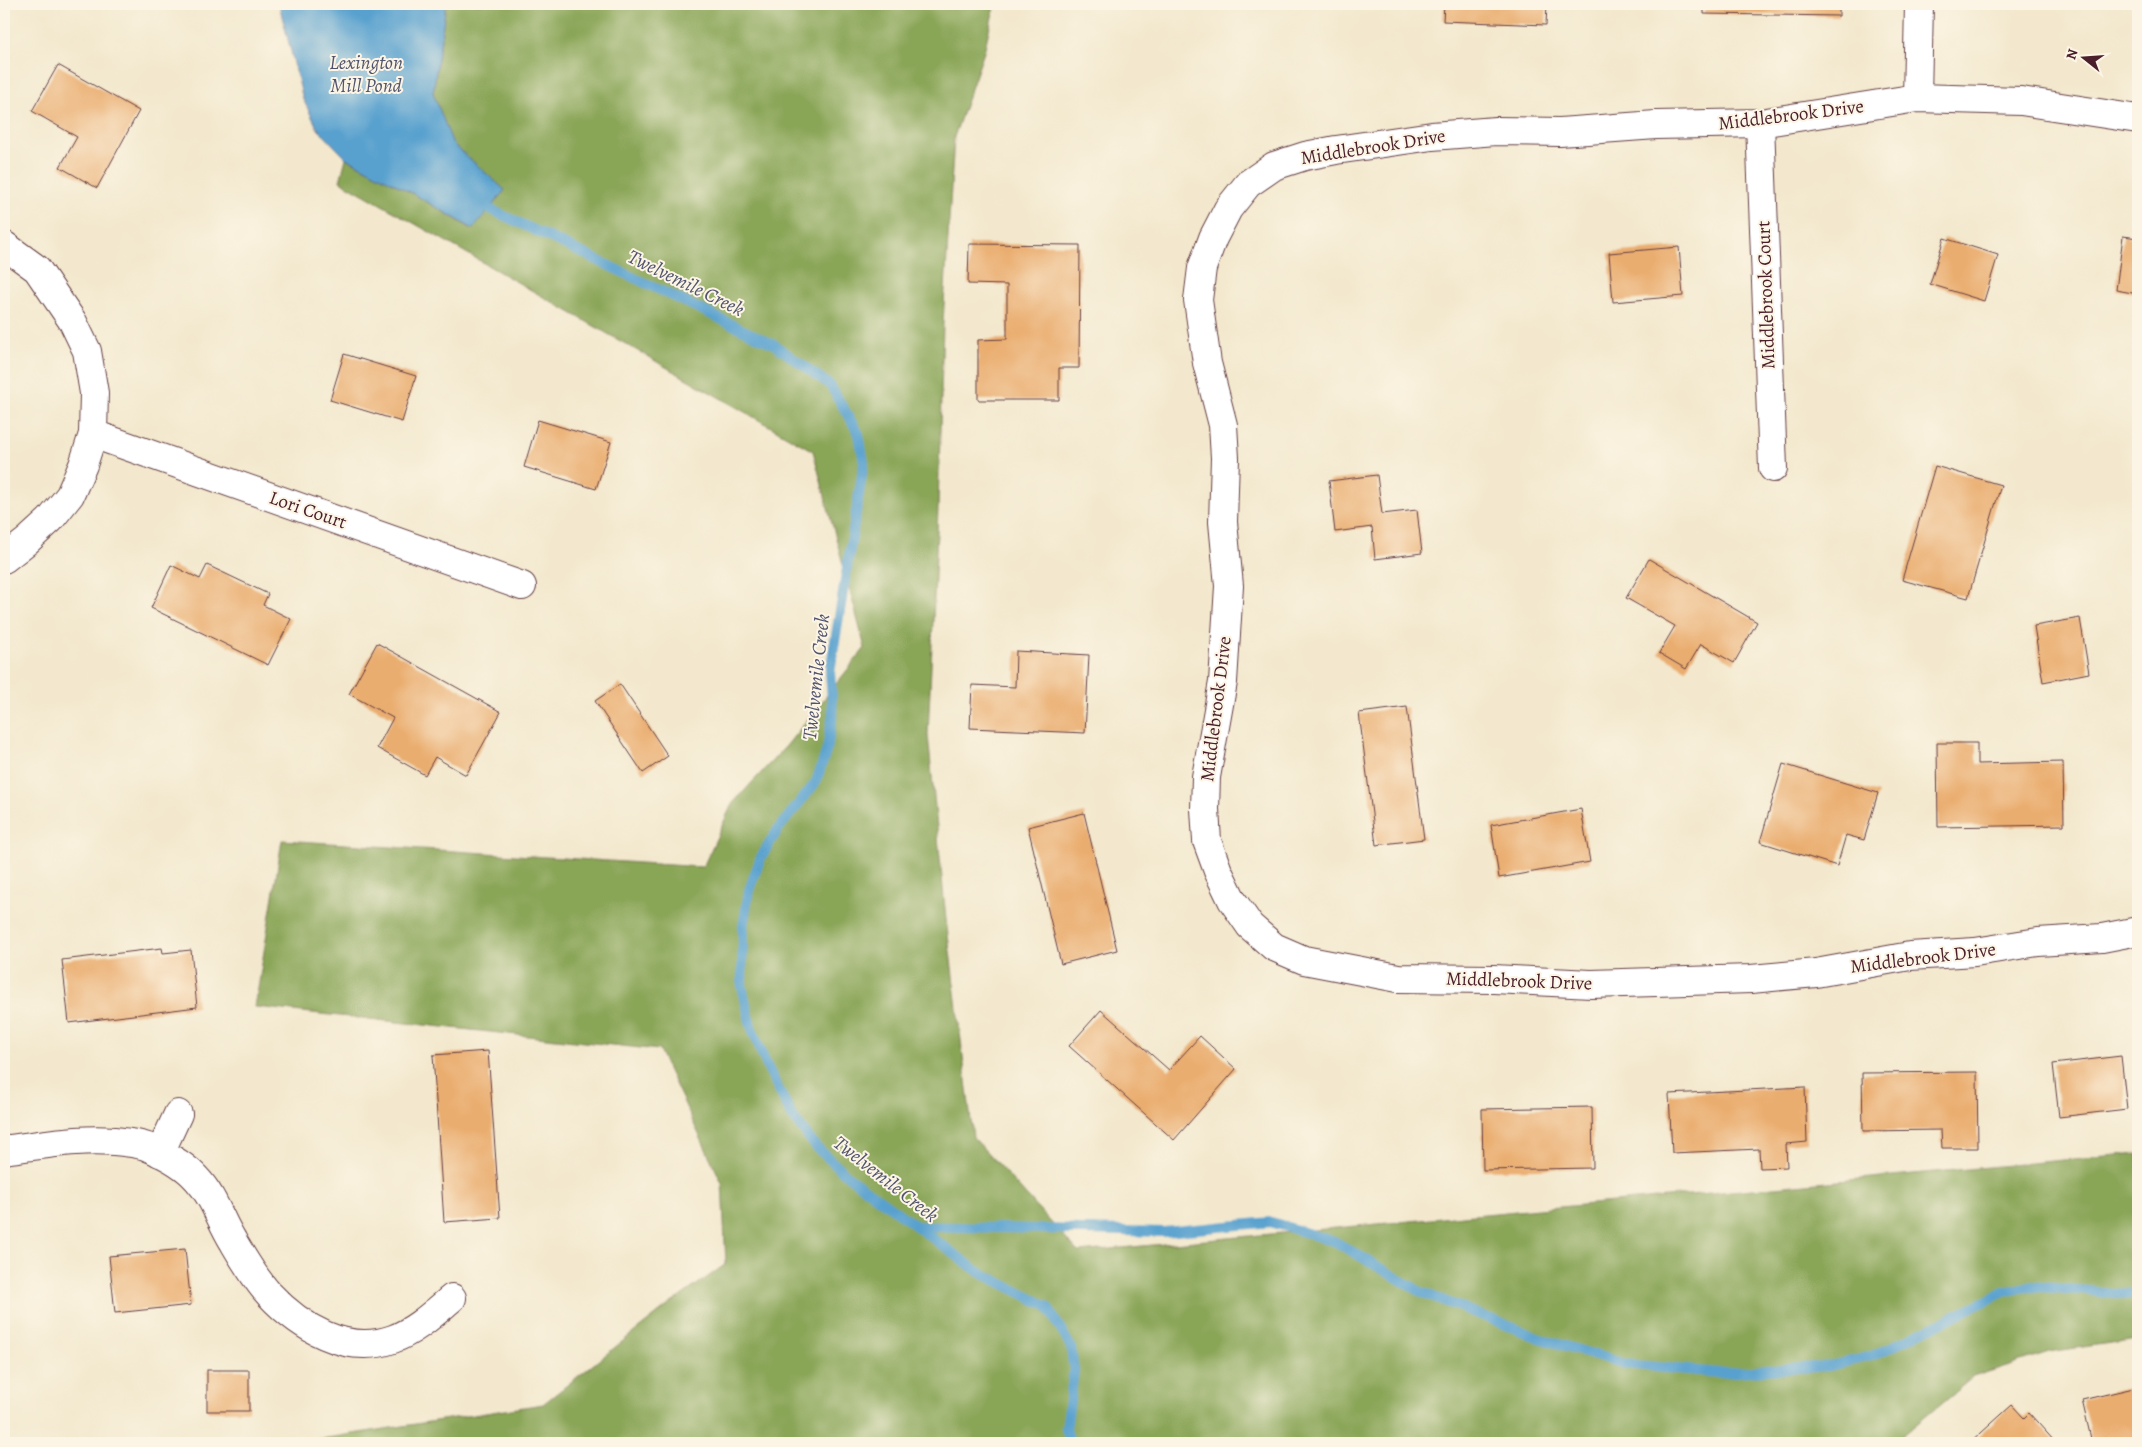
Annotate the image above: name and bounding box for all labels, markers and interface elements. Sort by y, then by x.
north arrow [2060,32,2110,82]
text: N [2061,47,2083,62]
water label: Lexington Mill Pond [329,49,403,99]
street label: Middlebrook Drive [1717,93,1865,137]
street label: Middlebrook Drive [1299,123,1447,171]
street label: Middlebrook Court [1750,220,1782,370]
water label: Twelvemile Creek [623,243,749,323]
street label: Lori Court [266,485,350,535]
water label: Twelvemile Creek [796,613,836,741]
street label: Middlebrook Drive [1194,635,1238,783]
street label: Middlebrook Drive [1849,936,1997,980]
street label: Middlebrook Drive [1445,965,1593,997]
water label: Twelvemile Creek [828,1129,944,1229]

